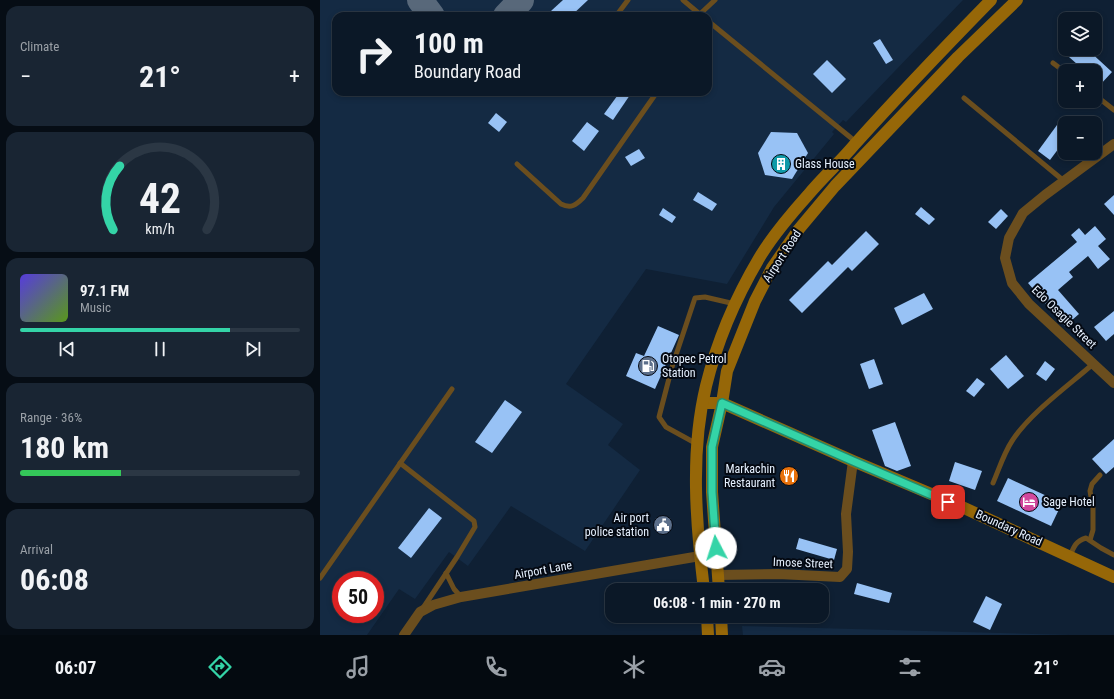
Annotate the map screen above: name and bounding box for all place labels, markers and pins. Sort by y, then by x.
building icon: Glass House [770,153,792,175]
place label: Glass House [795,157,855,171]
place label: Otopec Petrol Station [662,352,727,380]
fuel station icon: Otopec Petrol Station [637,355,659,377]
place label: Markachin Restaurant [724,462,775,490]
restaurant icon: Markachin Restaurant [778,465,800,487]
pin [931,485,965,519]
hotel icon: Sage Hotel [1018,491,1040,513]
place label: Sage Hotel [1043,495,1095,509]
place label: Air port police station [585,511,649,539]
public building icon: Air port police station [652,514,674,536]

